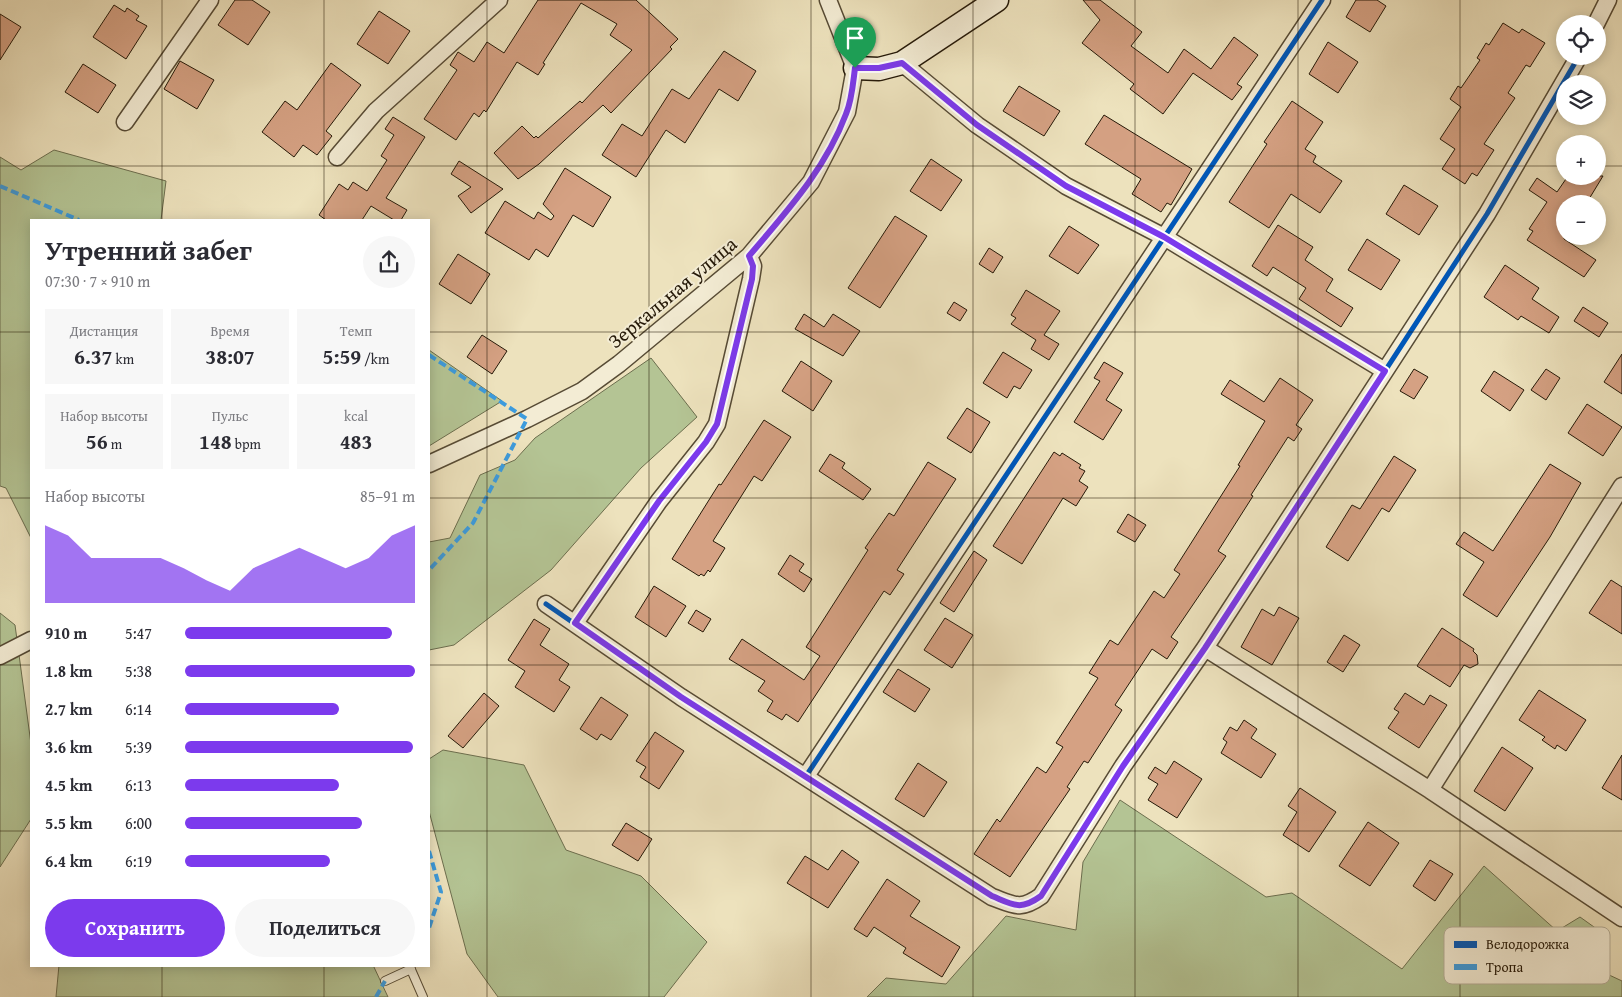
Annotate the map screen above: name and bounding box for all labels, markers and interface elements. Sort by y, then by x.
map controls [1556,15,1606,245]
button: locate [1556,15,1606,65]
pin [834,17,876,68]
icon: arrive [841,24,869,52]
button: layers [1556,75,1606,125]
button: + [1556,135,1606,185]
button: − [1556,195,1606,245]
text: Утренний забег [45,229,252,270]
street label: Зеркальная улица [601,229,743,355]
button: share [363,236,415,288]
text: 07:30 · 7 × 910 m [45,269,150,293]
text: Дистанция [70,321,138,341]
text: Время [210,321,250,341]
text: Темп [340,321,372,341]
text: 6.37 [74,341,112,372]
text: 38:07 [205,341,255,372]
text: 5:59 [323,341,361,372]
text: km [112,349,134,369]
text: /km [361,349,389,369]
text: Набор высоты [60,406,148,426]
text: Пульс [212,406,248,426]
text: kcal [344,406,368,426]
text: 56 [86,426,108,457]
text: 148 [199,426,232,457]
text: 483 [340,426,372,457]
text: m [108,434,122,454]
text: bpm [232,434,261,454]
text: Набор высоты [45,484,145,508]
text: 85–91 m [360,484,415,508]
text: 910 m [45,621,87,645]
text: 5:47 [125,621,152,645]
text: 1.8 km [45,659,92,683]
text: 5:38 [125,659,152,683]
text: 2.7 km [45,697,92,721]
text: 6:14 [125,697,152,721]
text: 3.6 km [45,735,92,759]
text: 5:39 [125,735,152,759]
text: 4.5 km [45,773,92,797]
text: 6:13 [125,773,152,797]
text: 5.5 km [45,811,92,835]
text: 6:00 [125,811,152,835]
text: 6.4 km [45,849,92,873]
text: 6:19 [125,849,152,873]
button: Сохранить [45,899,225,957]
button: Поделиться [235,899,415,957]
legend [1444,927,1610,984]
text: Велодорожка [1486,934,1569,954]
text: Тропа [1486,957,1523,977]

